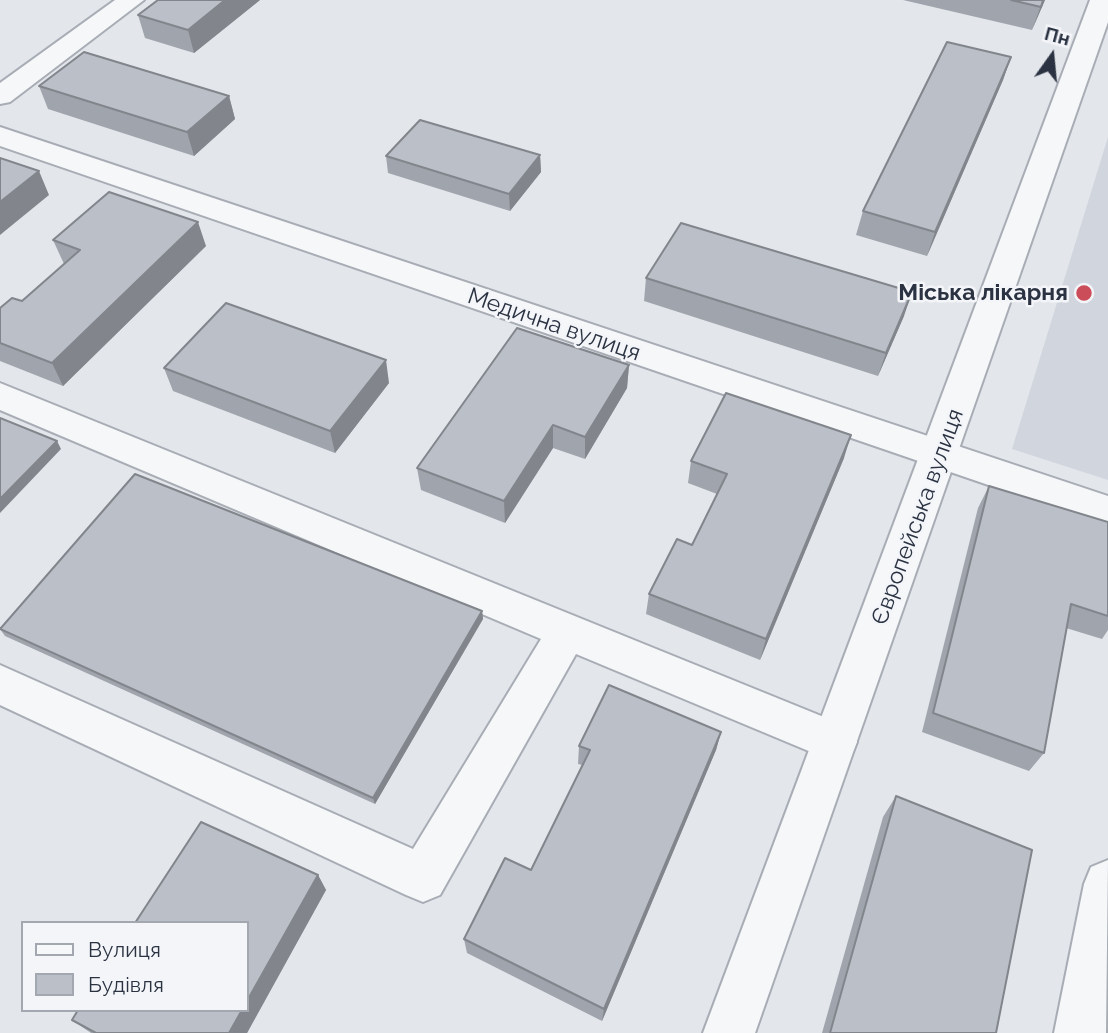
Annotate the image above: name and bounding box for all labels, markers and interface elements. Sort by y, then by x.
north arrow [1017,21,1087,91]
text: Пн [1042,22,1072,50]
place label: Мiська лiкарня [898,279,1068,307]
street label: Медична вулиця [464,283,644,367]
marker: Мiська лiкарня [1074,283,1094,303]
street label: Європейська вулиця [866,405,970,629]
legend [21,921,248,1012]
text: Вулиця [88,937,161,962]
text: Будівля [88,972,164,997]

